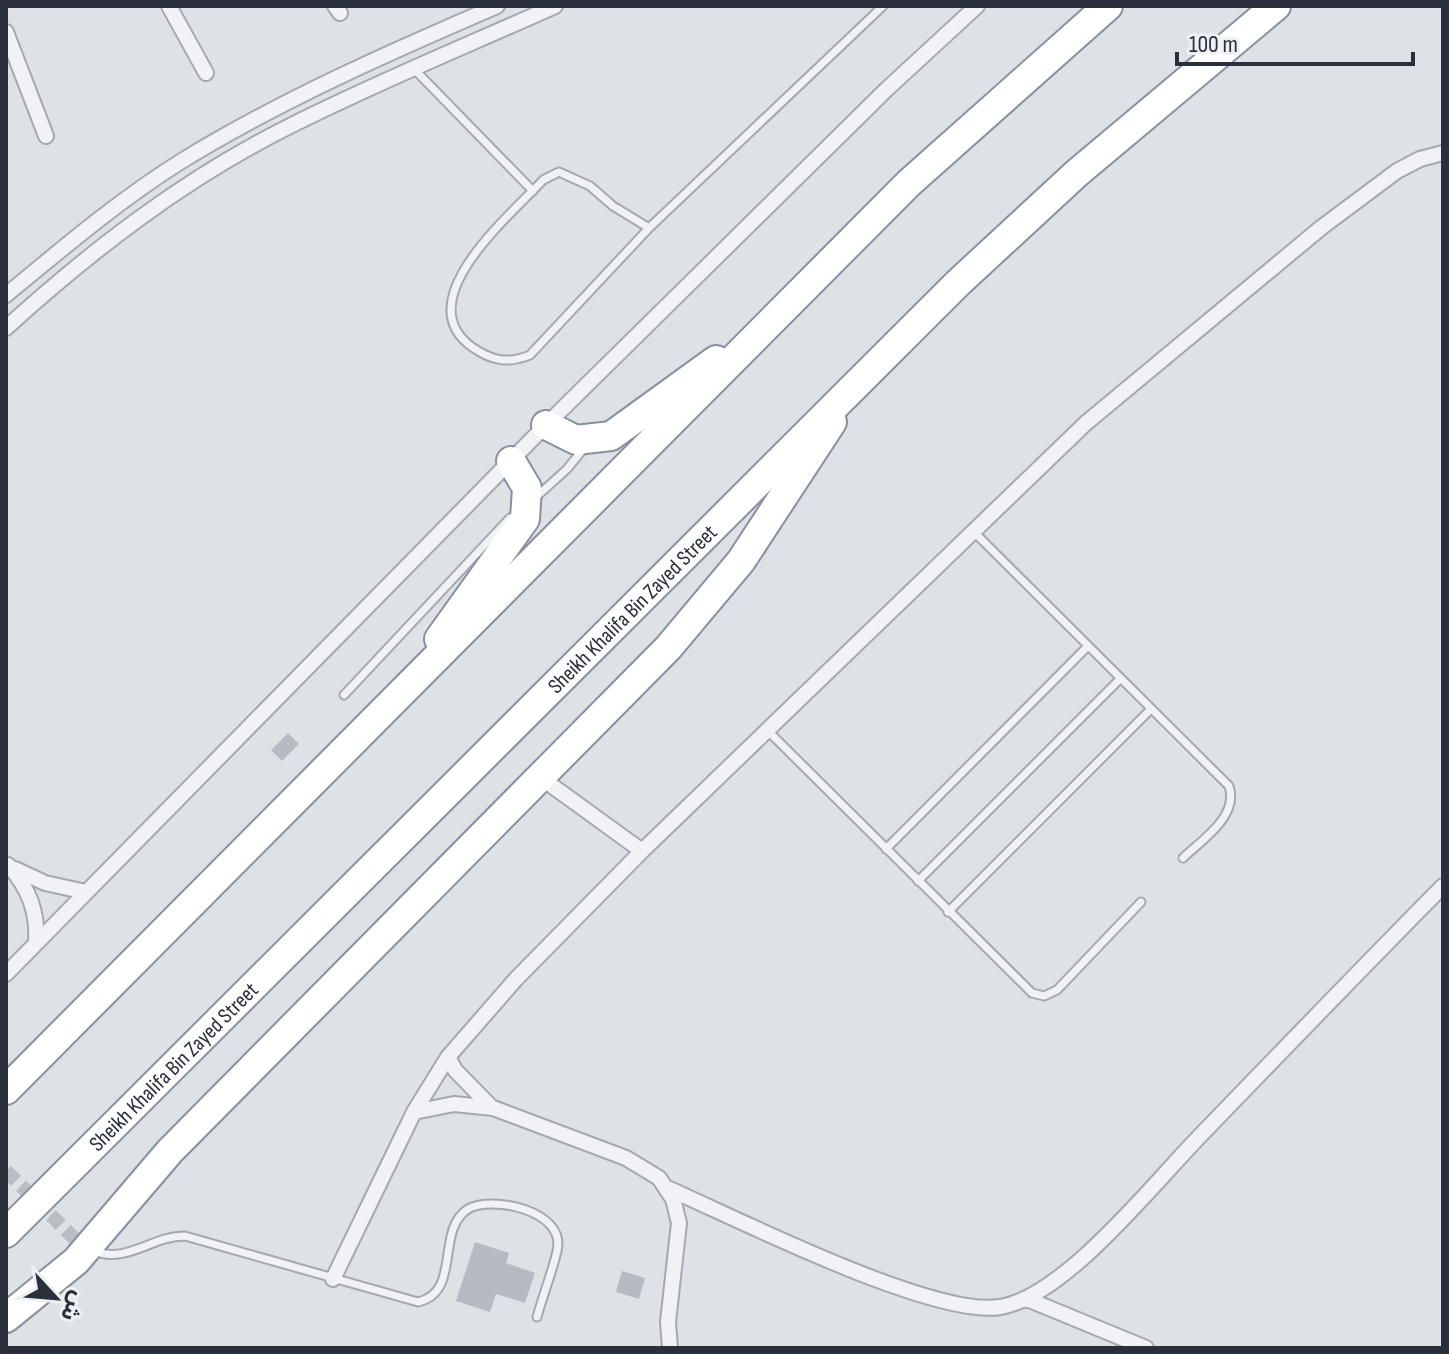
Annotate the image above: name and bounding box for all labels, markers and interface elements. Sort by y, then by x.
scale bar [1177,16,1413,66]
text: 100 m [1189,30,1238,59]
street label: Sheikh Khalifa Bin Zayed Street [543,519,723,700]
street label: Sheikh Khalifa Bin Zayed Street [84,977,265,1158]
north arrow [16,1258,96,1338]
text: ش [54,1287,91,1326]

